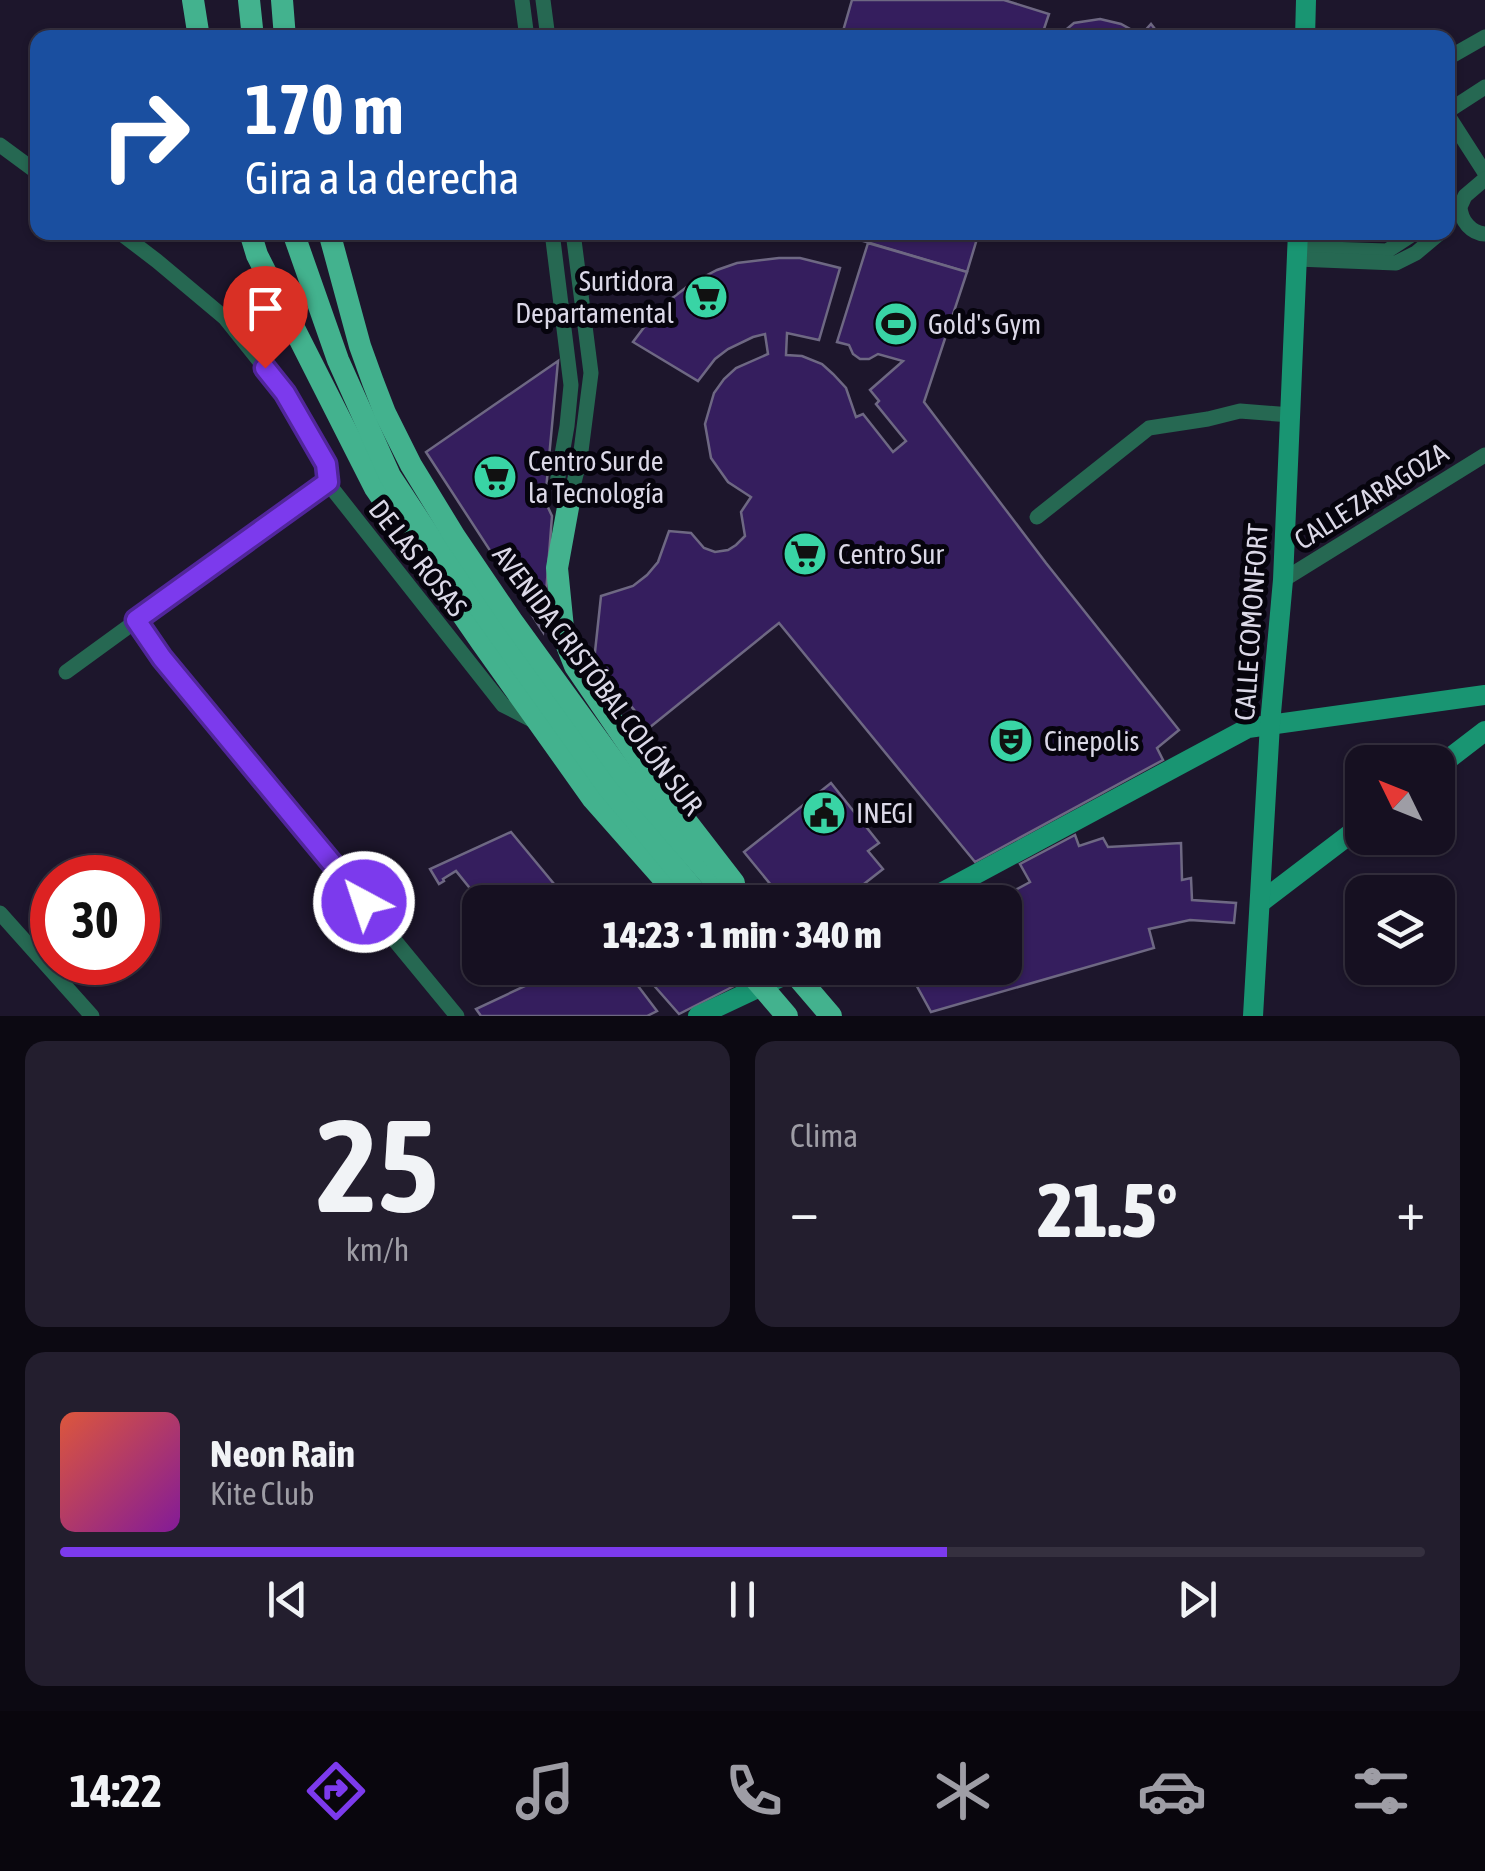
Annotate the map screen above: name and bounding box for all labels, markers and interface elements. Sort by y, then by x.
text: 170 m [245,69,404,149]
icon: right [80,70,210,200]
text: Gira a la derecha [245,152,519,204]
place label: Surtidora Departamental [515,265,675,329]
pin [223,266,308,369]
supermarket icon: Surtidora Departamental [683,274,729,320]
icon: arrive [238,281,293,336]
sports icon: Gold's Gym [873,301,919,347]
place label: Gold's Gym [928,308,1041,340]
street label: CALLE ZARAGOZA [1288,436,1454,556]
place label: Centro Sur de la Tecnología [528,445,664,509]
supermarket icon: Centro Sur de la Tecnología [472,454,518,500]
street label: DE LAS ROSAS [363,493,474,623]
street label: CALLE COMONFORT [1228,522,1274,722]
supermarket icon: Centro Sur [782,531,828,577]
place label: Centro Sur [838,538,944,570]
street label: AVENIDA CRISTÓBAL COLÓN SUR [486,539,710,821]
theatre icon: Cinepolis [988,718,1034,764]
place label: Cinepolis [1044,725,1140,757]
north arrow [1345,745,1455,855]
map controls [1345,745,1455,985]
public building icon: INEGI [801,790,847,836]
place label: INEGI [856,797,914,829]
position arrow [312,850,416,954]
speed limit sign: 30 [30,855,160,985]
button: layers [1345,875,1455,985]
text: 14:23 · 1 min · 340 m [602,913,882,956]
text: 25 [316,1091,439,1240]
text: Clima [790,1117,858,1154]
text: 21.5° [1038,1167,1177,1253]
text: − [790,1179,819,1242]
text: + [1396,1179,1425,1242]
text: km/h [346,1231,409,1268]
text: Neon Rain [210,1432,355,1475]
text: Kite Club [210,1475,314,1512]
icon: previous [260,1572,315,1627]
icon: pause [715,1572,770,1627]
icon: next [1170,1572,1225,1627]
icon: directions [301,1756,371,1826]
icon: music [510,1756,580,1826]
icon: phone [719,1756,789,1826]
icon: climate [928,1756,998,1826]
icon: car [1137,1756,1207,1826]
icon: filters [1346,1756,1416,1826]
text: 14:22 [69,1765,162,1817]

